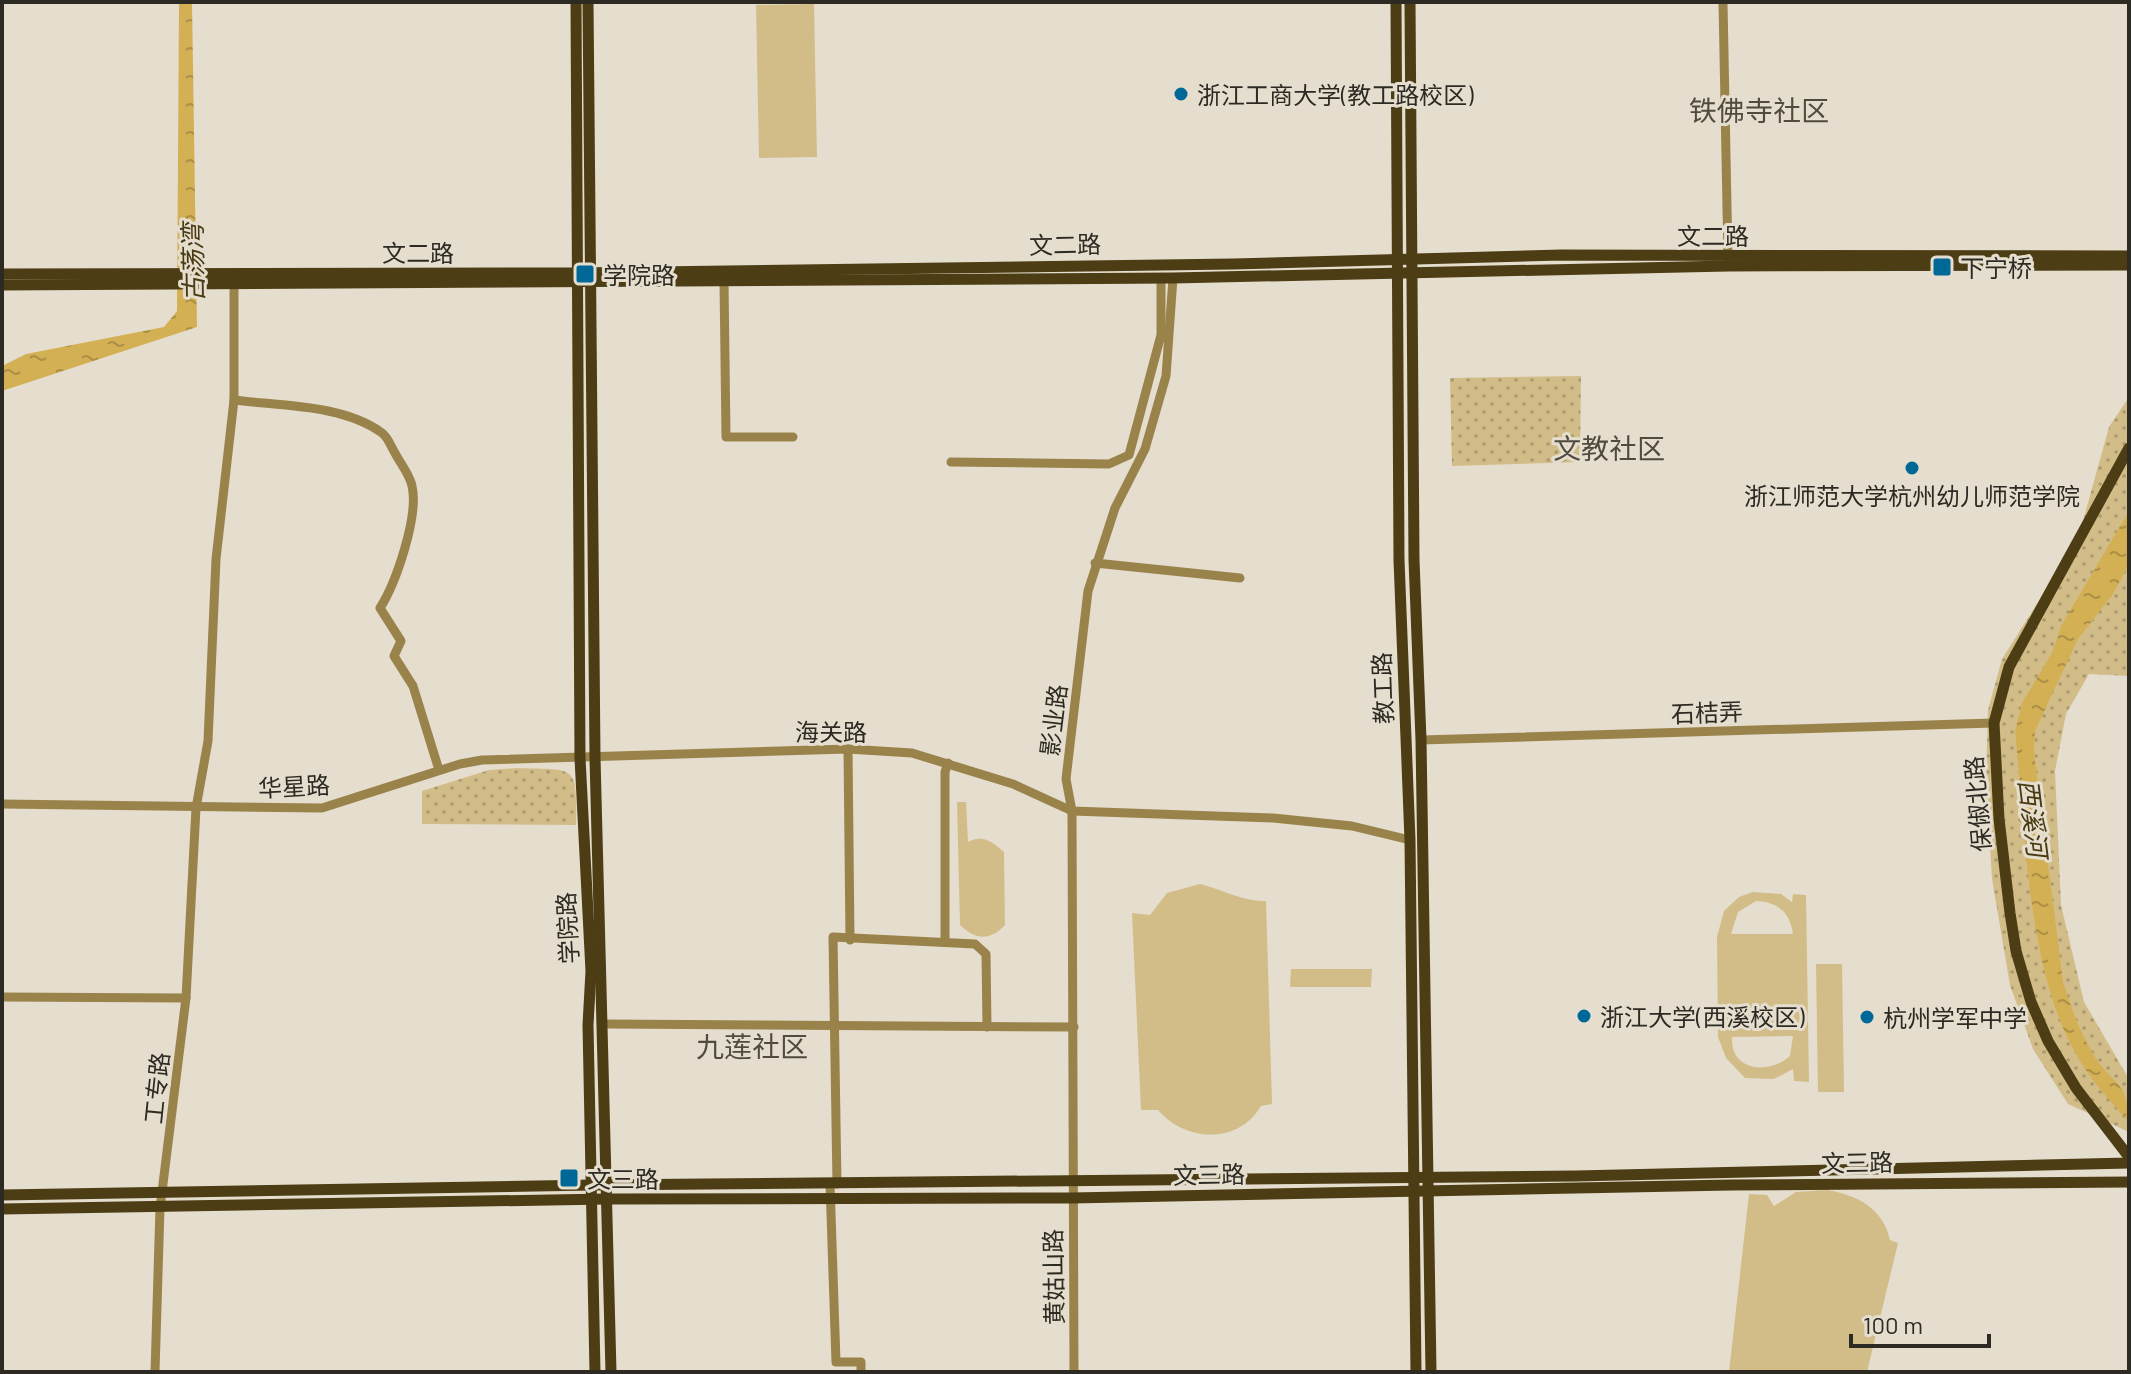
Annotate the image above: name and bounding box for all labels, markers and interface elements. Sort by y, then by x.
place label: 浙江工商大学(教工路校区) [1197,80,1474,109]
marker: 浙江工商大学(教工路校区) [1172,85,1190,103]
district label: 铁佛寺社区 [1689,93,1829,127]
water label: 古荡湾 [176,220,208,302]
street label: 文二路 [1677,221,1749,250]
street label: 文二路 [1029,229,1101,259]
street label: 文二路 [382,238,454,267]
place label: 下宁桥 [1960,253,2032,282]
marker: 下宁桥 [1931,256,1953,278]
place label: 学院路 [603,260,675,289]
marker: 学院路 [574,263,596,285]
district label: 文教社区 [1553,431,1665,465]
marker: 浙江师范大学杭州幼儿师范学院 [1903,459,1921,477]
place label: 浙江师范大学杭州幼儿师范学院 [1744,481,2080,510]
street label: 教工路 [1366,652,1398,724]
street label: 影业路 [1034,683,1072,757]
street label: 石桔弄 [1671,696,1743,728]
street label: 海关路 [795,717,867,746]
street label: 保俶北路 [1958,755,1996,853]
street label: 华星路 [257,770,331,802]
water label: 西溪河 [2014,777,2055,864]
street label: 学院路 [551,891,583,965]
place label: 浙江大学(西溪校区) [1600,1002,1805,1031]
place label: 杭州学军中学 [1883,1003,2027,1032]
marker: 浙江大学(西溪校区) [1575,1007,1593,1025]
marker: 杭州学军中学 [1858,1008,1876,1026]
district label: 九莲社区 [696,1029,808,1063]
street label: 工专路 [138,1051,174,1125]
street label: 文三路 [1821,1147,1893,1177]
street label: 文三路 [1173,1159,1245,1189]
place label: 文三路 [587,1164,659,1193]
marker: 文三路 [558,1167,580,1189]
street label: 黄姑山路 [1038,1229,1068,1325]
scale bar [1851,1298,1989,1348]
text: 100 m [1863,1310,1923,1339]

